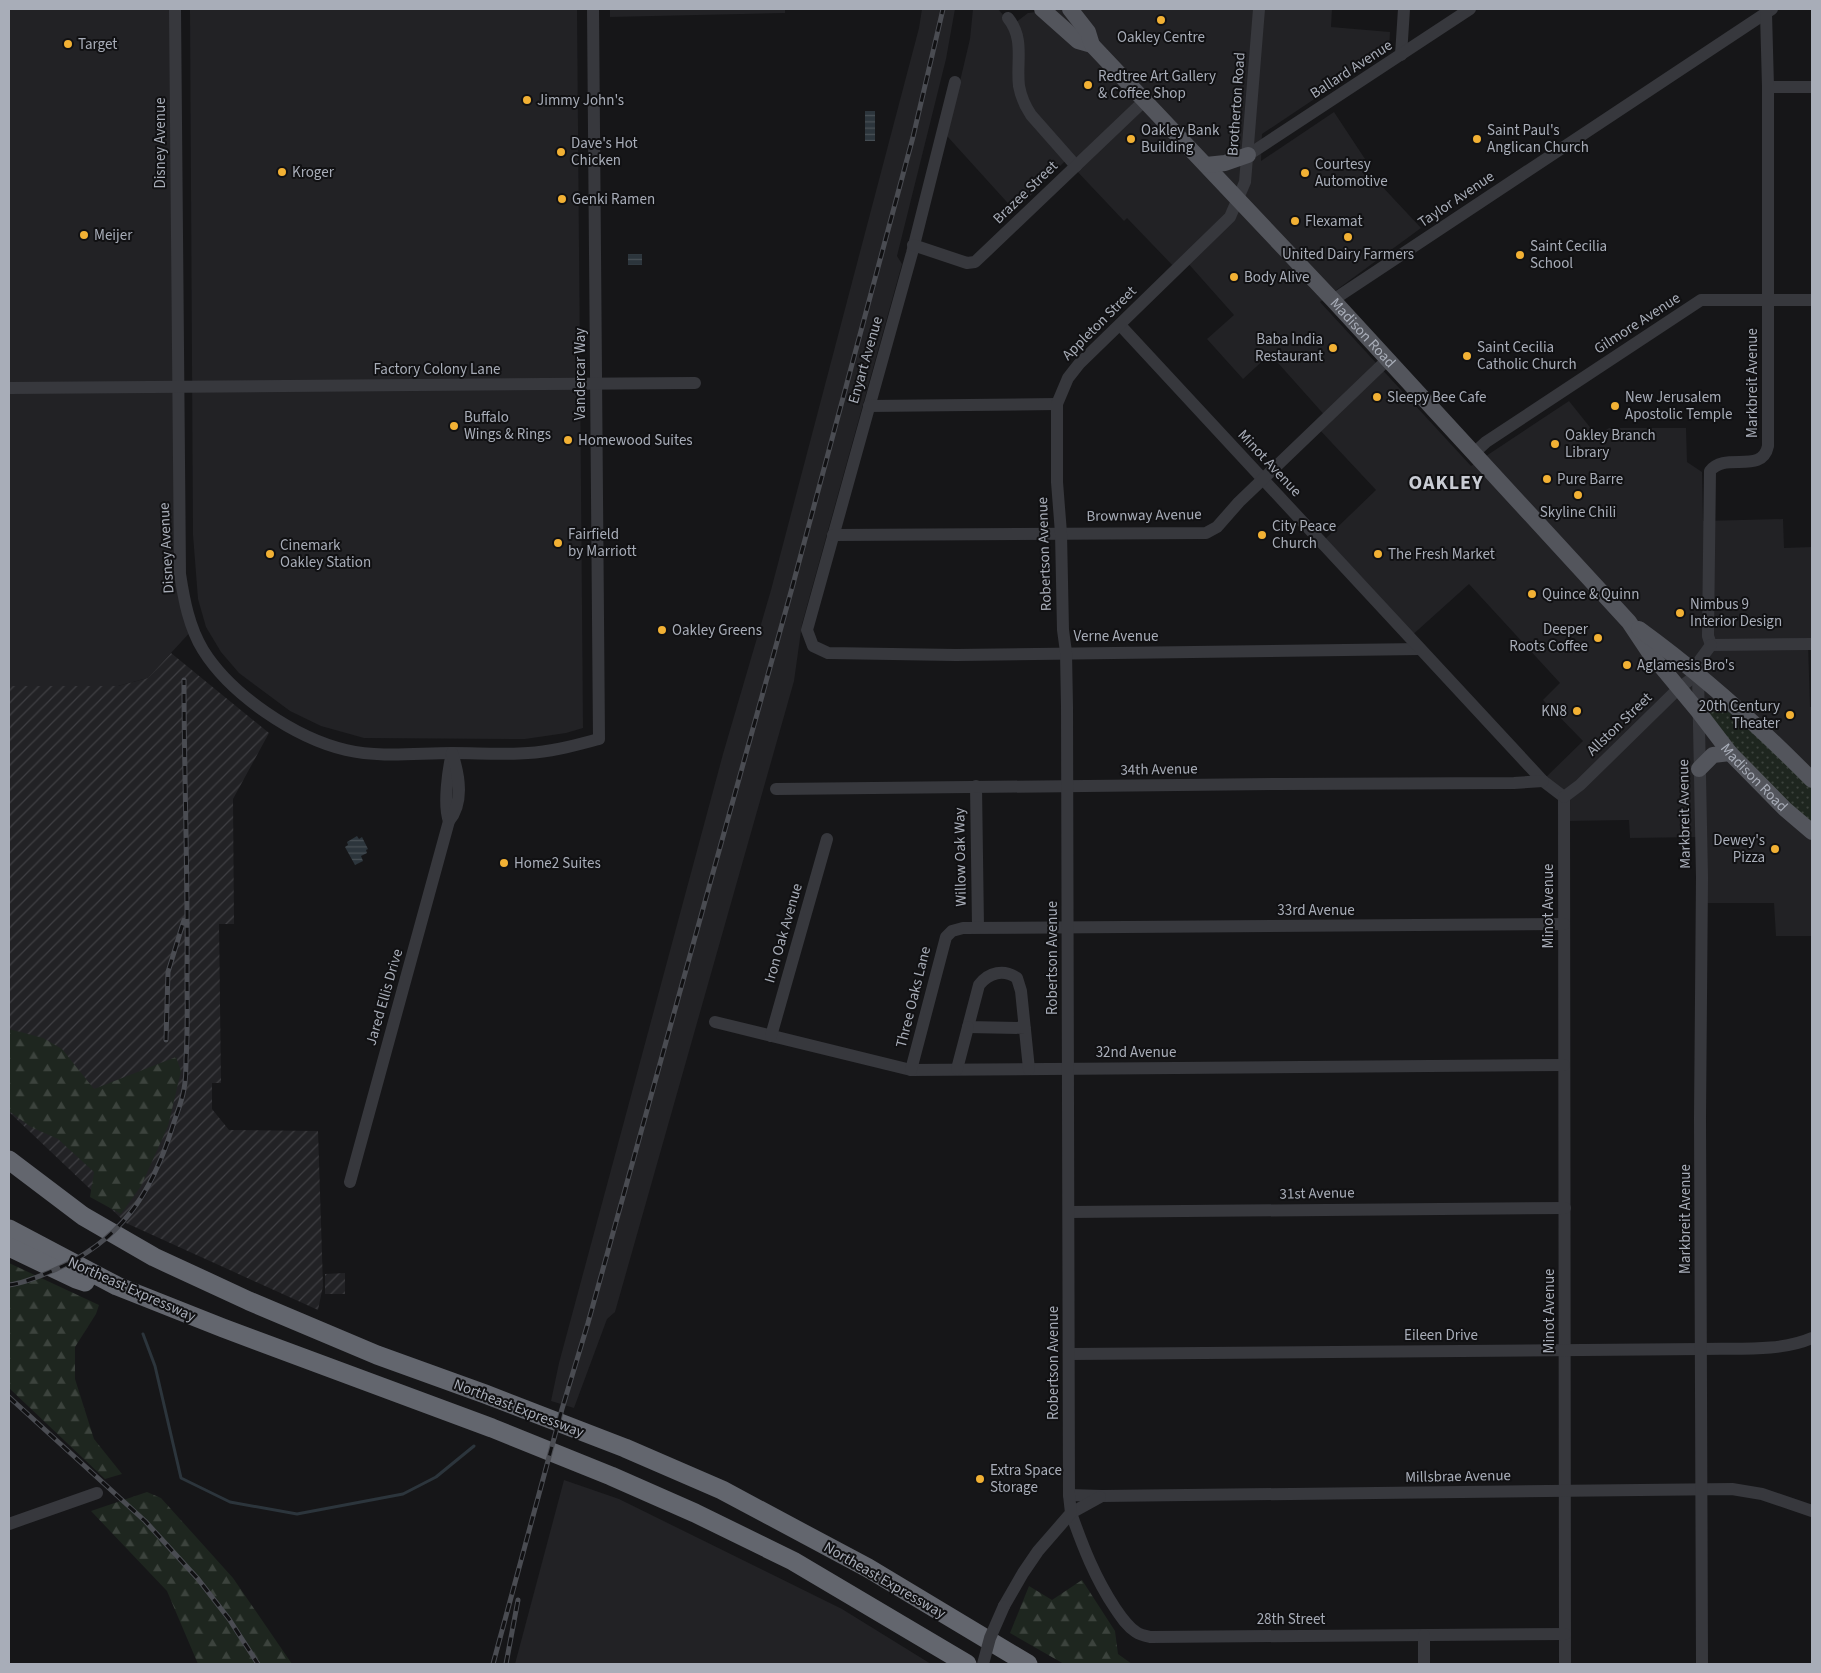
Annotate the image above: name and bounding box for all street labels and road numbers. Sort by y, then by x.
street label: Ballard Avenue [1306,35,1396,104]
street label: Brotherton Road [1222,51,1251,157]
street label: Disney Avenue [150,97,171,189]
street label: Brazee Street [988,156,1062,229]
street label: Taylor Avenue [1414,166,1499,233]
street label: Appleton Street [1057,281,1141,365]
street label: Gilmore Avenue [1590,288,1685,359]
street label: Madison Road [1325,293,1400,373]
street label: Enyart Avenue [843,314,888,406]
street label: Vandercar Way [570,328,591,420]
street label: Markbreit Avenue [1742,328,1763,438]
street label: Factory Colony Lane [373,359,501,380]
street label: Minot Avenue [1233,425,1306,502]
street label: Robertson Avenue [1032,497,1057,611]
street label: Disney Avenue [154,502,179,594]
street label: Brownway Avenue [1086,504,1202,527]
street label: Verne Avenue [1073,626,1159,647]
street label: Allston Street [1582,688,1657,761]
street label: Madison Road [1715,739,1792,817]
street label: 34th Avenue [1120,758,1198,781]
street label: Markbreit Avenue [1673,759,1696,869]
street label: Willow Oak Way [949,807,972,907]
street label: Minot Avenue [1538,864,1559,948]
street label: Iron Oak Avenue [759,881,808,985]
street label: 33rd Avenue [1277,900,1355,921]
street label: Robertson Avenue [1042,901,1063,1015]
street label: Three Oaks Lane [891,944,936,1050]
street label: Jared Ellis Drive [361,946,408,1048]
street label: 32nd Avenue [1096,1042,1176,1063]
street label: Markbreit Avenue [1675,1164,1696,1274]
street label: 31st Avenue [1279,1182,1355,1205]
street label: Northeast Expressway [65,1252,199,1327]
street label: Minot Avenue [1539,1269,1560,1353]
street label: Robertson Avenue [1043,1306,1064,1420]
street label: Eileen Drive [1404,1325,1478,1346]
street label: Northeast Expressway [451,1374,587,1443]
street label: Millsbrae Avenue [1405,1465,1511,1488]
street label: Northeast Expressway [820,1537,950,1624]
street label: 28th Street [1257,1609,1325,1630]

